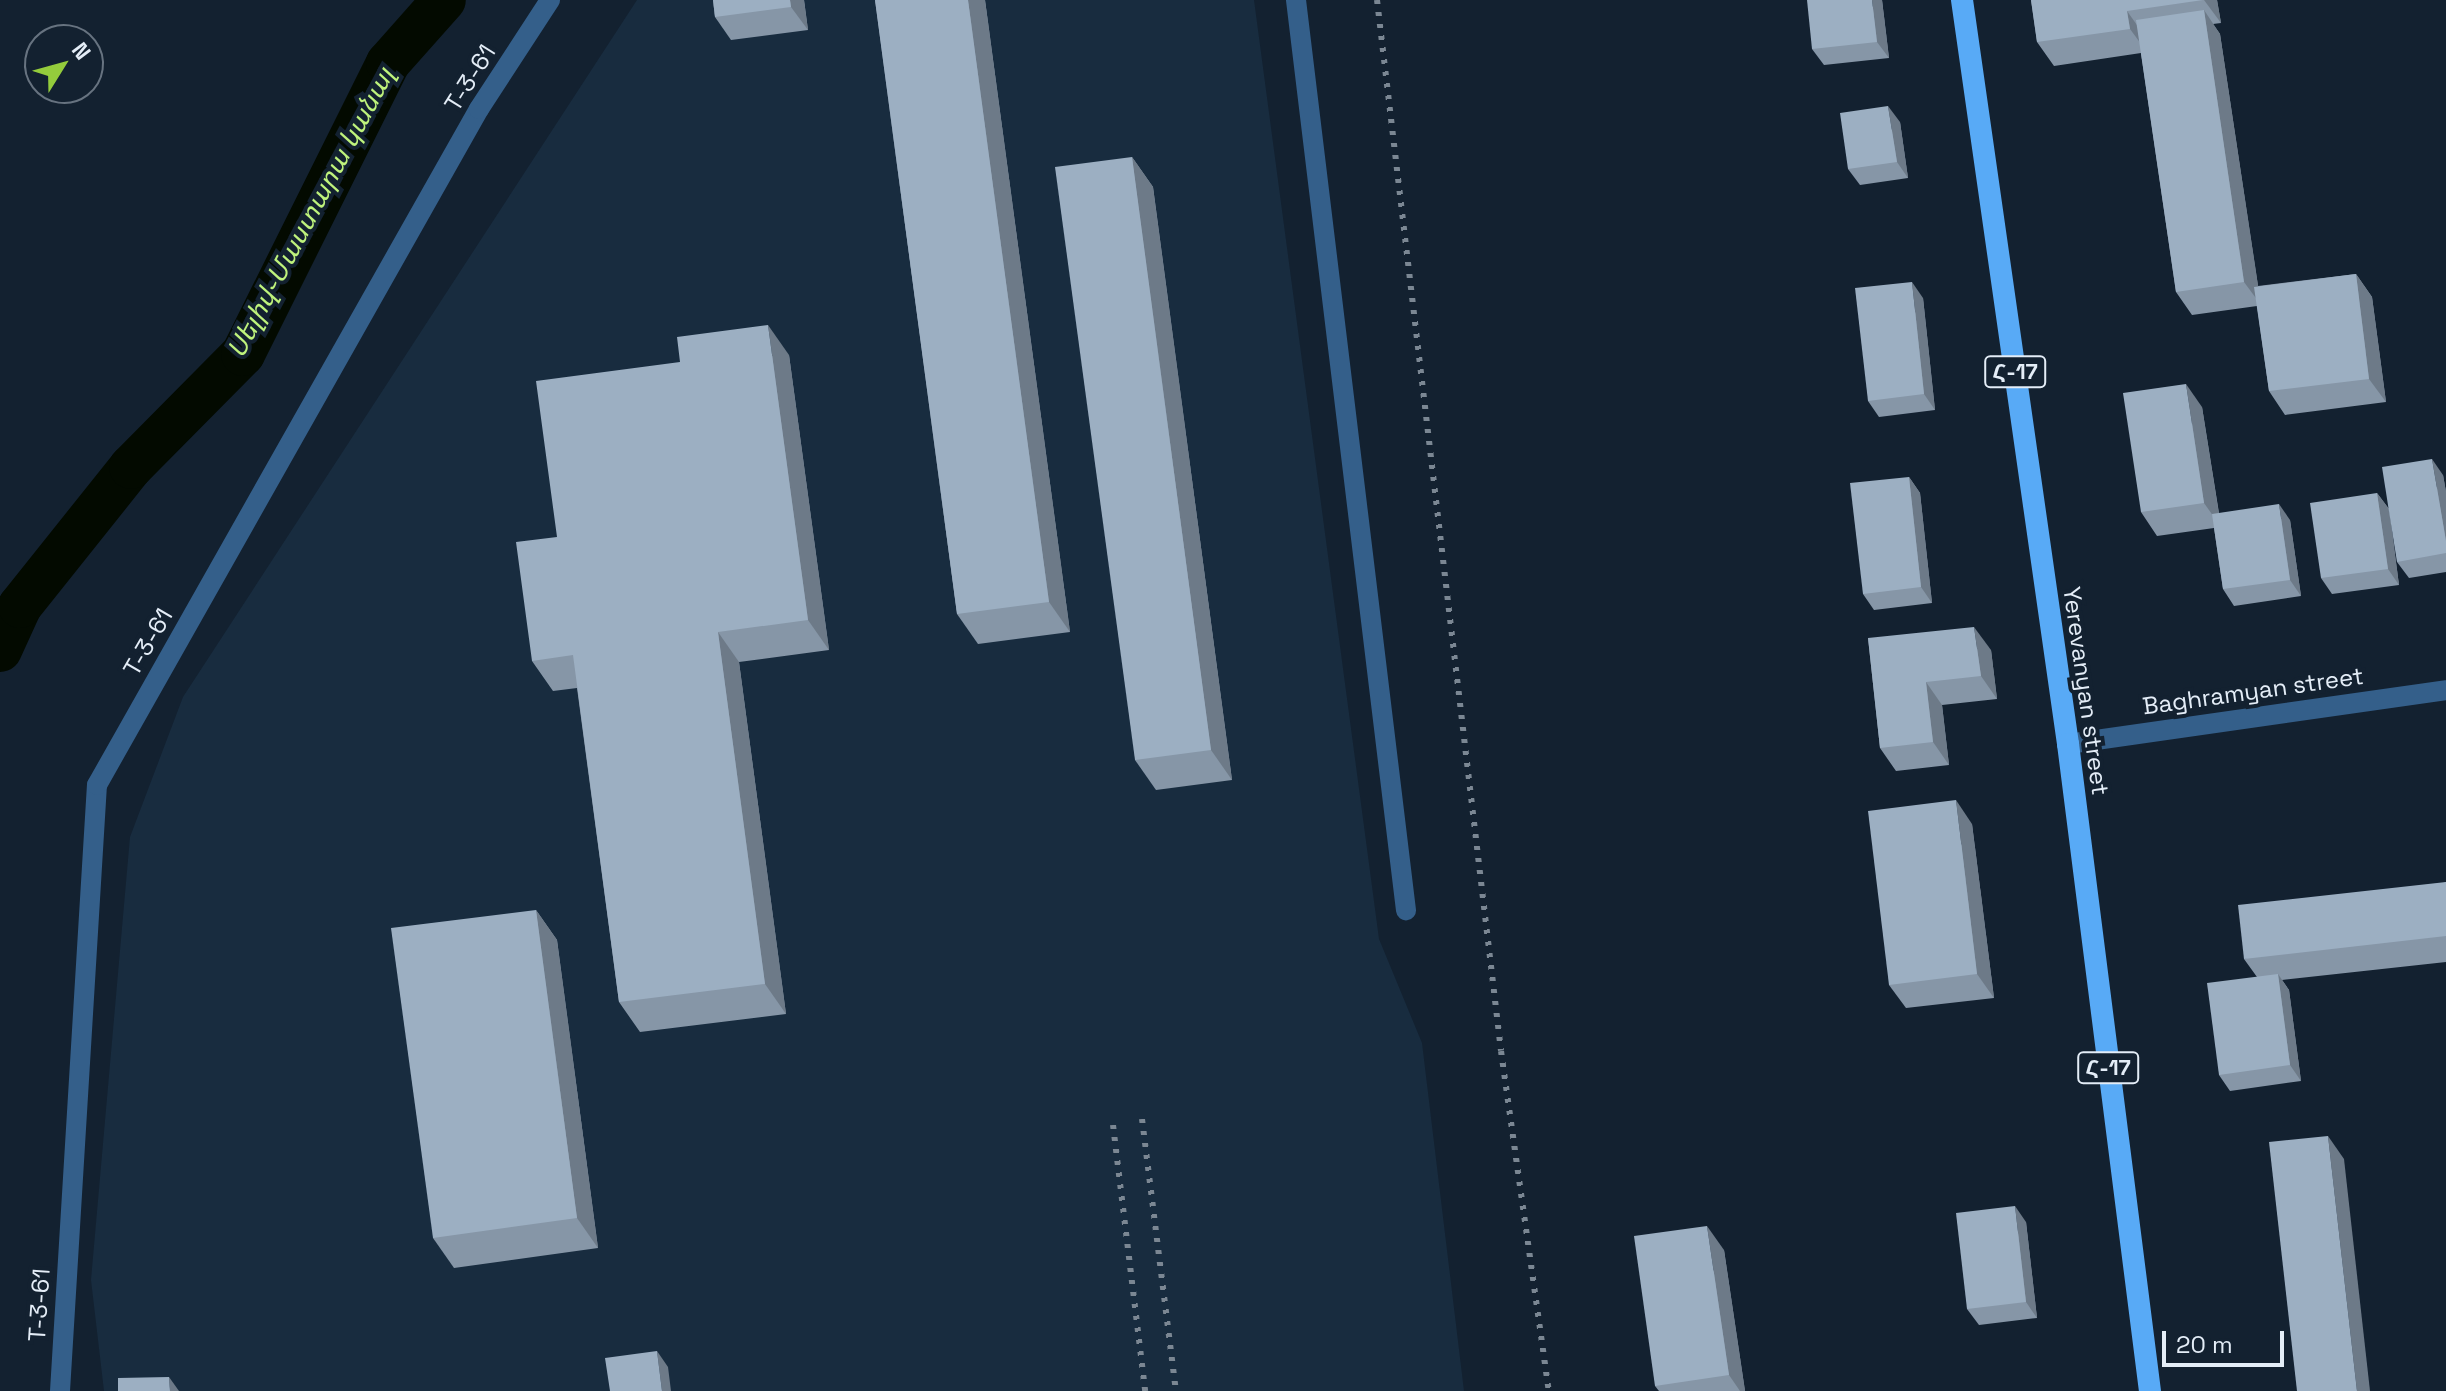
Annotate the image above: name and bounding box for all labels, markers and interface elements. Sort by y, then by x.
north arrow [24,24,104,104]
text: N [66,36,97,65]
street label: T-3-61 [438,39,502,117]
water label: Սելիվ֊Մաստարա կանալ [221,63,401,363]
road number: Հ-17 [1983,354,2047,390]
street label: Yerevanyan street [2057,585,2115,797]
street label: T-3-61 [117,603,179,681]
street label: Baghramyan street [2141,661,2365,721]
road number: Հ-17 [2076,1050,2140,1086]
street label: T-3-61 [22,1268,56,1342]
scale bar [2166,1315,2288,1365]
text: 20 m [2176,1329,2233,1360]

